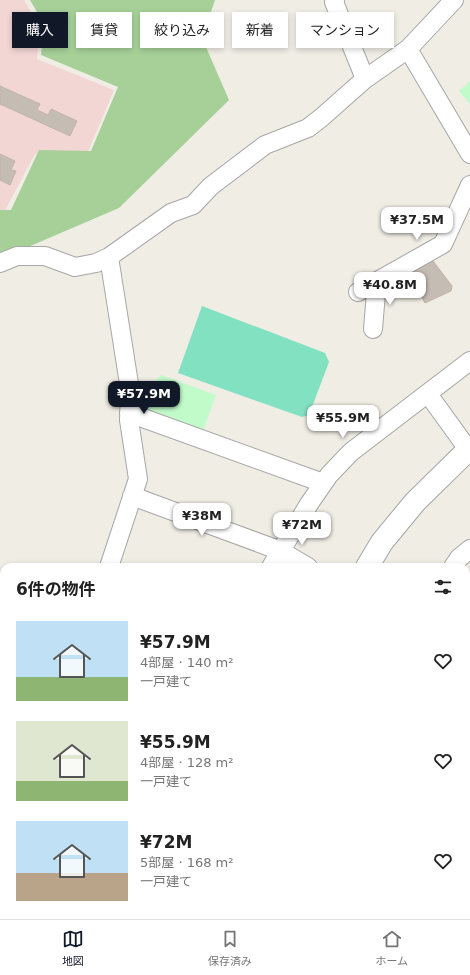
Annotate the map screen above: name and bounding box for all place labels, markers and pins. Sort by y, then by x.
pin: ¥37.5M [384,207,450,241]
pin: ¥40.8M [357,272,423,306]
pin: ¥57.9M [111,381,177,415]
pin: ¥55.9M [310,405,376,439]
pin: ¥38M [178,503,226,537]
pin: ¥72M [278,512,326,546]

